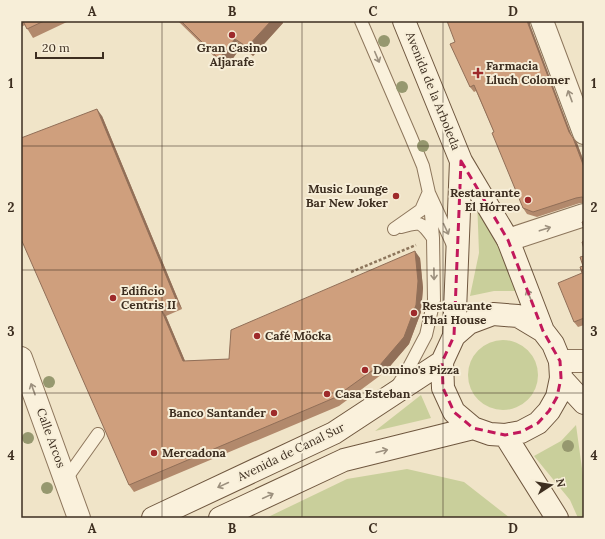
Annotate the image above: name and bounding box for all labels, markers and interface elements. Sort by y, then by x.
text: A [88,3,97,20]
text: B [228,3,237,20]
text: C [369,3,378,20]
text: D [508,3,518,20]
street label: Avenida de la Arboleda [403,29,464,152]
marker: Gran Casino Aljarafe [227,30,237,40]
scale bar [36,34,103,60]
text: 20 m [42,40,70,55]
place label: Gran Casino Aljarafe [197,40,267,69]
one-way arrow [374,50,381,62]
place label: Farmacia Lluch Colomer [486,58,570,87]
marker: Farmacia Lluch Colomer [473,68,483,78]
text: 1 [8,75,14,92]
text: 1 [591,75,597,92]
one-way arrow [566,91,574,103]
place label: Music Lounge Bar New Joker [306,181,389,210]
place label: Restaurante El Hórreo [450,185,521,214]
marker: Music Lounge Bar New Joker [391,191,401,201]
marker: Restaurante El Hórreo [523,195,533,205]
text: 2 [8,199,15,216]
text: 2 [591,199,598,216]
one-way arrow [443,223,450,235]
one-way arrow [538,224,550,232]
one-way arrow [430,267,438,280]
place label: Edificio Centris II [121,283,177,312]
one-way arrow [525,290,533,302]
marker: Edificio Centris II [108,293,118,303]
place label: Restaurante Thai House [422,298,493,327]
marker: Restaurante Thai House [409,308,419,318]
text: 3 [7,323,15,340]
text: 3 [590,323,598,340]
place label: Café Möcka [265,328,332,343]
marker: Café Möcka [252,331,262,341]
place label: Domino's Pizza [373,362,460,377]
marker: Domino's Pizza [360,365,370,375]
one-way arrow [28,384,36,396]
place label: Casa Esteban [335,386,411,401]
marker: Casa Esteban [322,389,332,399]
place label: Banco Santander [169,405,266,420]
street label: Calle Arcos [34,406,69,470]
marker: Banco Santander [269,408,279,418]
street label: Avenida de Canal Sur [234,419,348,484]
place label: Mercadona [162,445,227,460]
text: 4 [7,447,15,464]
one-way arrow [375,447,388,454]
text: 4 [590,447,598,464]
marker: Mercadona [149,448,159,458]
north arrow [531,465,571,505]
text: N [553,477,569,489]
one-way arrow [217,482,229,489]
one-way arrow [262,492,274,499]
text: A [88,520,97,537]
text: B [228,520,237,537]
text: C [369,520,378,537]
text: D [508,520,518,537]

